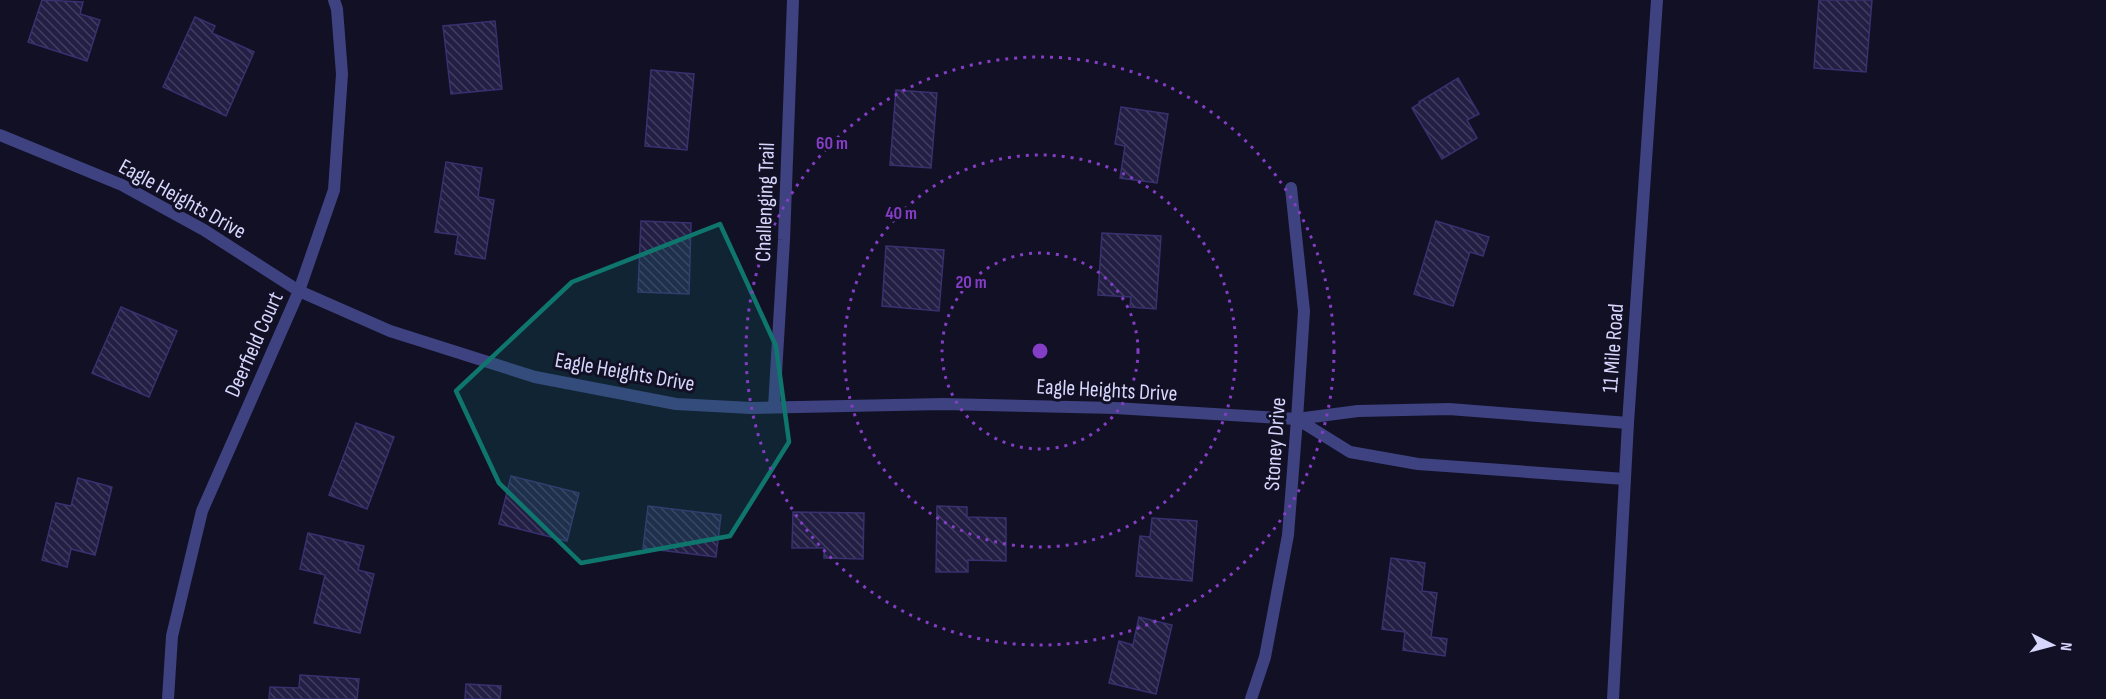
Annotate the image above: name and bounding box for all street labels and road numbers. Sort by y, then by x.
street label: Challenging Trail [750,142,781,262]
street label: Eagle Heights Drive [114,153,251,245]
street label: Deerfield Court [219,288,290,401]
street label: 11 Mile Road [1597,303,1630,394]
street label: Eagle Heights Drive [553,347,697,398]
street label: Eagle Heights Drive [1036,373,1178,408]
street label: Stoney Drive [1259,396,1292,492]

